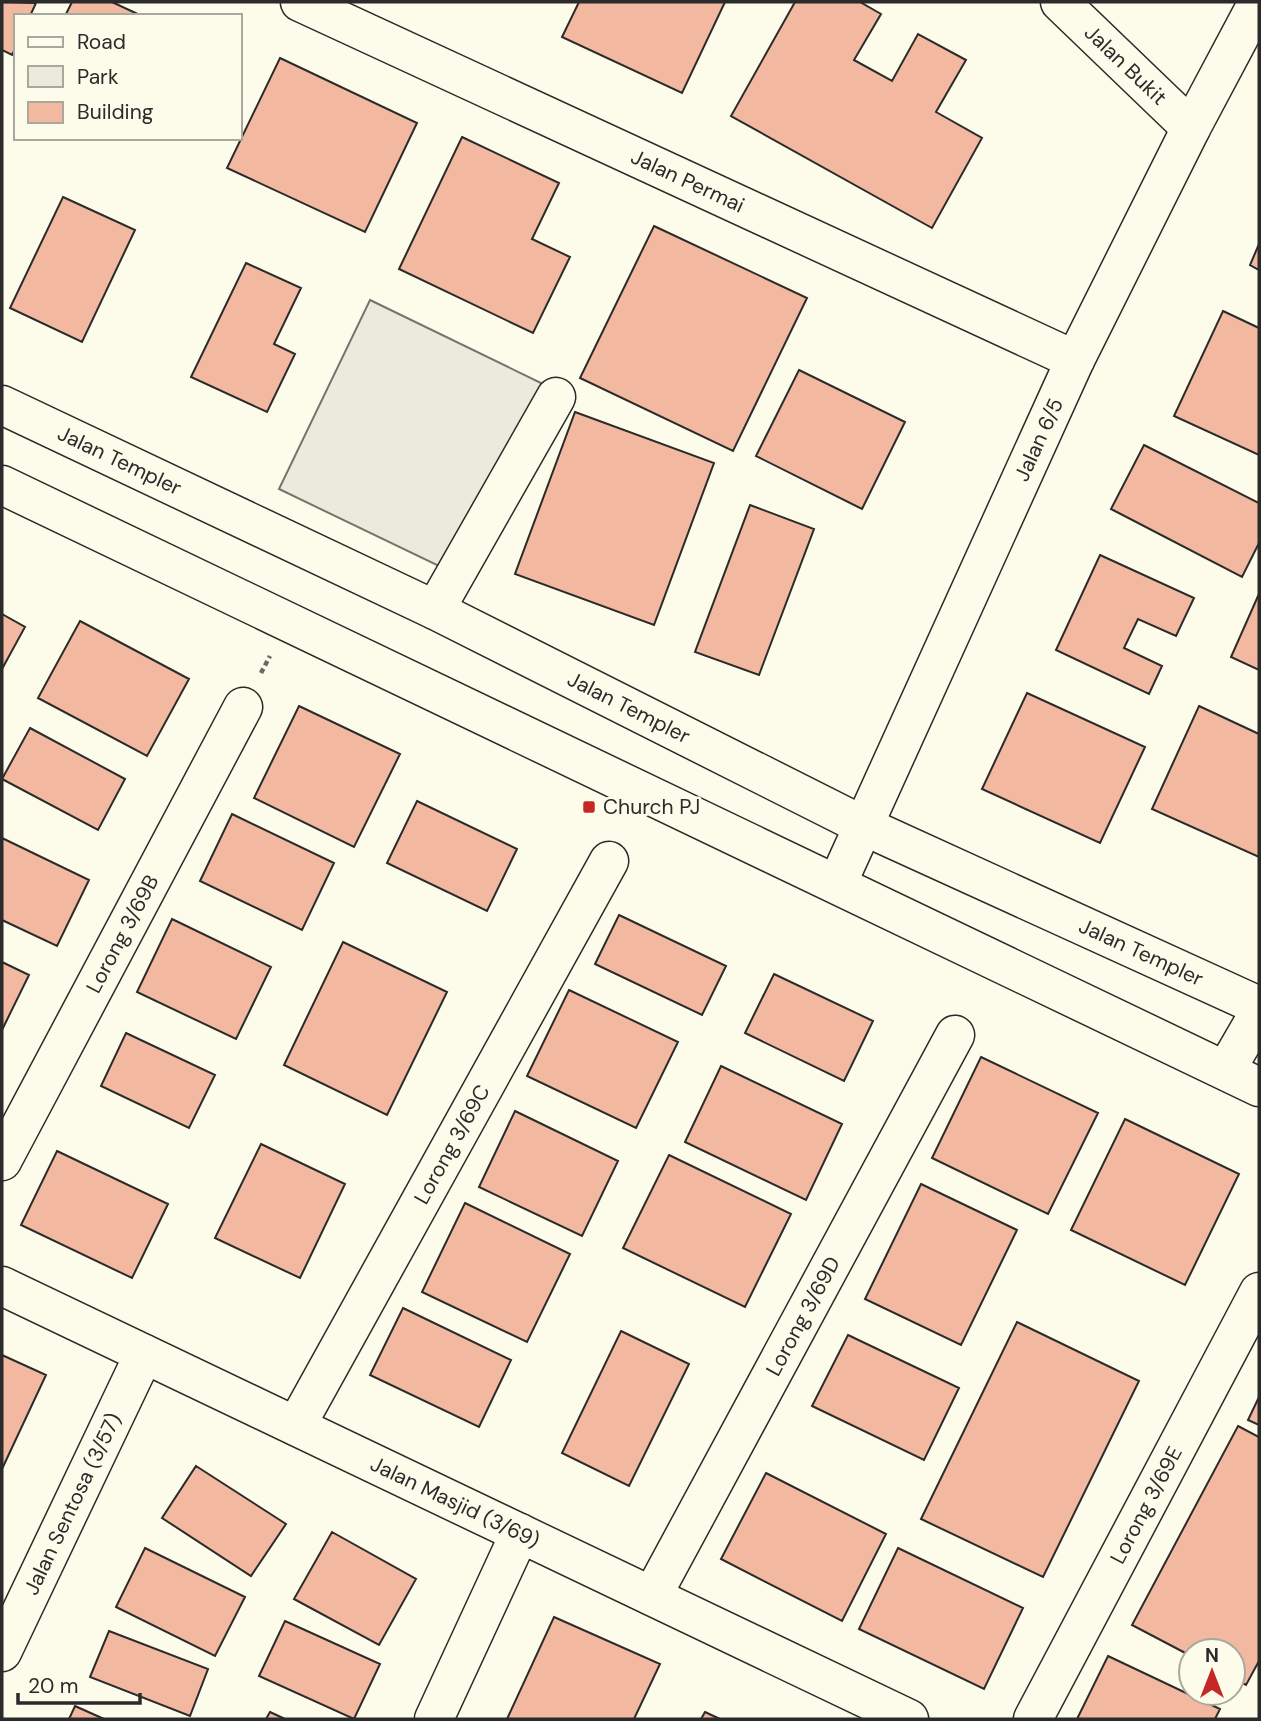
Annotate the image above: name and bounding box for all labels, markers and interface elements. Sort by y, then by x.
legend [14,14,242,140]
street label: Jalan Bukit [1078,19,1173,111]
text: Road [77,28,126,56]
text: Park [77,63,119,91]
text: Building [77,98,154,126]
street label: Jalan Permai [626,143,749,219]
street label: Jalan 6/5 [1008,394,1070,486]
street label: Jalan Templer [53,419,186,502]
street label: Jalan Templer [563,665,695,750]
place label: Church PJ [603,793,700,821]
marker: Church PJ [581,799,597,815]
street label: Lorong 3/69B [80,870,165,998]
street label: Jalan Templer [1074,912,1208,993]
street label: Lorong 3/69C [408,1080,496,1209]
street label: Lorong 3/69D [759,1252,847,1381]
street label: Jalan Sentosa (3/57) [17,1408,128,1599]
street label: Lorong 3/69E [1104,1441,1189,1569]
street label: Jalan Masjid (3/69) [366,1450,544,1555]
north arrow [1177,1637,1247,1707]
text: N [1205,1643,1219,1668]
scale bar [18,1662,140,1706]
text: 20 m [28,1672,79,1700]

